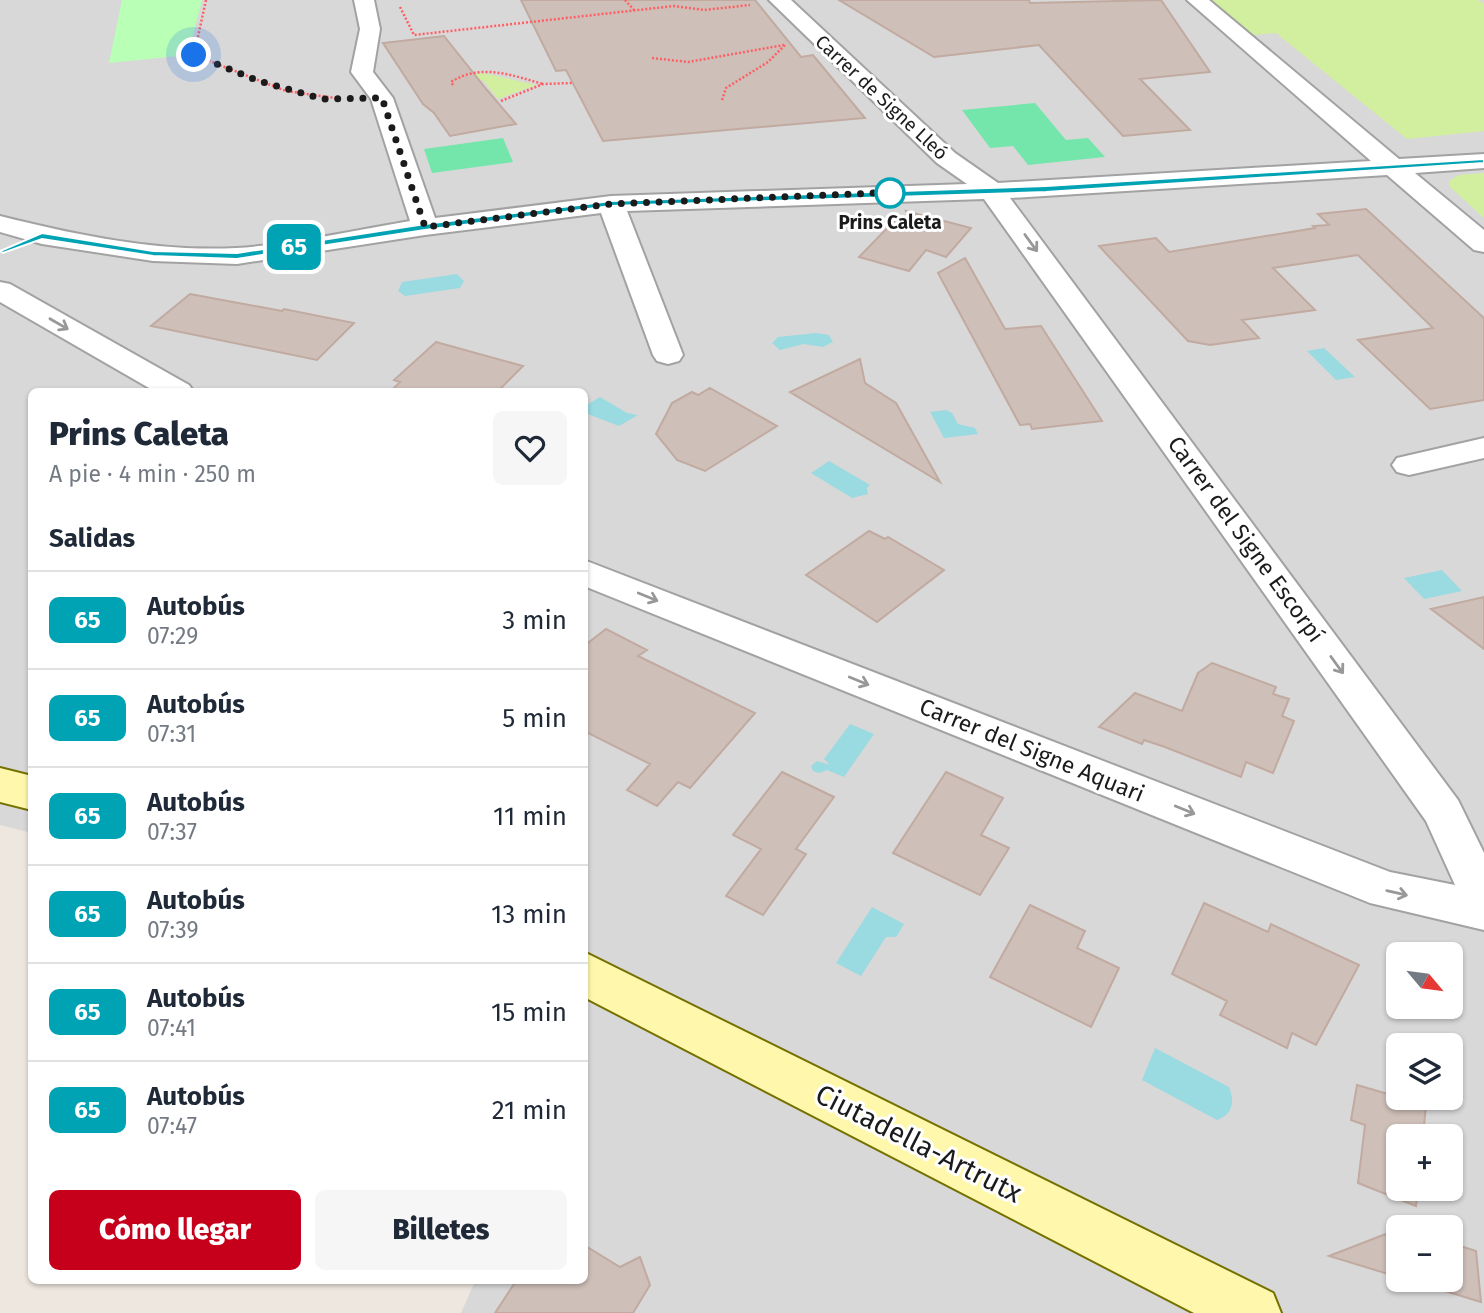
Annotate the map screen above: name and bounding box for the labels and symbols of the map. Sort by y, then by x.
street label: Carrer de Signe Lleó [811,30,953,165]
your location [176,37,211,72]
marker: Prins Caleta [875,178,905,208]
place label: Prins Caleta [838,211,942,234]
line badge: 65 [262,224,326,270]
one-way arrow [1024,233,1038,252]
one-way arrow [49,317,69,331]
street label: Carrer del Signe Escorpí [1162,431,1330,647]
one-way arrow [637,592,658,605]
one-way arrow [1330,655,1344,674]
one-way arrow [848,676,870,689]
street label: Carrer del Signe Aquari [915,692,1149,808]
one-way arrow [1173,805,1195,818]
one-way arrow [1385,886,1408,900]
north arrow [1386,942,1463,1018]
street label: Ciutadella-Artrutx [810,1077,1028,1210]

